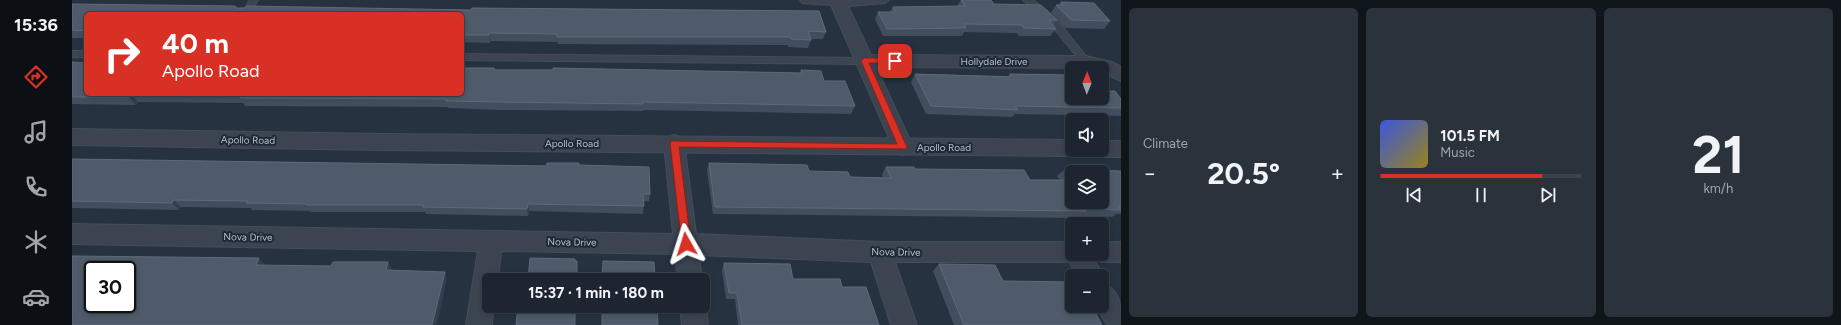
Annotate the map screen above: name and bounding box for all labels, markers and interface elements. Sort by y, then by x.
text: 15:36 [14,14,58,36]
text: 40 m [162,26,229,60]
icon: right [96,28,148,80]
pin [878,44,912,78]
icon: arrive [884,50,906,72]
street label: Hollydale Drive [960,55,1028,68]
text: Apollo Road [162,60,260,82]
north arrow [1065,61,1109,105]
map controls [1065,61,1109,313]
icon: directions [22,63,50,91]
button: sound [1065,113,1109,157]
icon: music [22,118,50,146]
text: 21 [1692,124,1744,186]
text: 101.5 FM [1440,127,1500,145]
street label: Apollo Road [221,133,275,147]
text: Climate [1143,136,1188,151]
street label: Apollo Road [545,137,599,150]
street label: Apollo Road [917,141,971,154]
text: Music [1440,145,1475,160]
text: 20.5° [1207,155,1280,192]
text: − [1143,160,1157,187]
text: + [1331,160,1344,187]
button: layers [1065,165,1109,209]
icon: phone [22,173,50,201]
text: km/h [1703,181,1733,196]
icon: previous [1403,184,1425,206]
icon: pause [1470,184,1492,206]
icon: next [1537,184,1559,206]
button: + [1065,217,1109,261]
position arrow [665,223,707,265]
icon: climate [22,228,50,256]
street label: Nova Drive [223,230,273,244]
street label: Nova Drive [547,235,597,249]
street label: Nova Drive [871,245,921,259]
speed limit sign: 30 [84,261,136,313]
button: − [1065,269,1109,313]
icon: car [22,283,50,311]
text: 15:37 · 1 min · 180 m [528,284,664,302]

